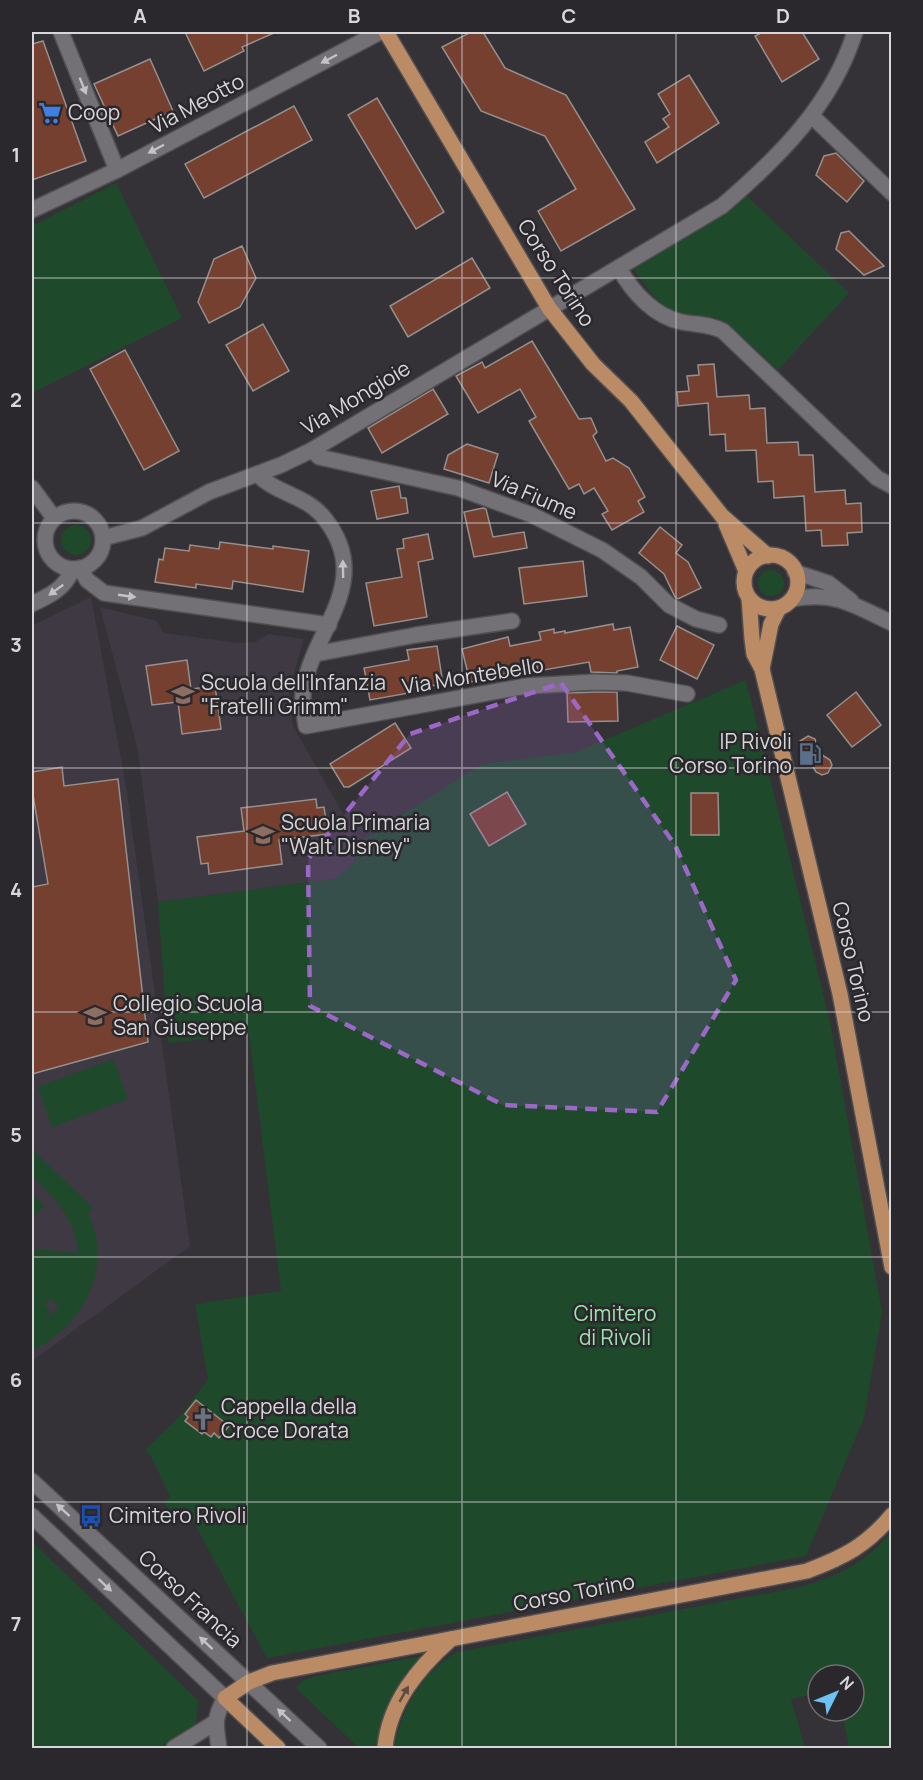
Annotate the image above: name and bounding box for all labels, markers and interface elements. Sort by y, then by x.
text: A [133,2,147,29]
text: B [348,2,361,29]
text: C [562,2,576,29]
text: D [776,2,790,29]
one-way arrow [320,54,337,64]
street label: Via Meotto [144,66,249,140]
one-way arrow [78,77,88,95]
place label: Coop [68,98,120,126]
supermarket icon: Coop [37,100,63,126]
text: 1 [12,141,20,168]
one-way arrow [147,144,165,154]
street label: Corso Torino [512,213,602,332]
street label: Via Mongioie [296,354,415,441]
text: 2 [10,386,22,413]
street label: Via Fiume [487,464,582,526]
one-way arrow [338,560,348,579]
one-way arrow [49,584,64,596]
one-way arrow [118,592,137,601]
text: 3 [10,631,22,658]
street label: Via Montebello [400,650,546,700]
place label: Scuola dell'Infanzia "Fratelli Grimm" [201,668,386,720]
school or university icon: Scuola dell'Infanzia "Fratelli Grimm" [170,682,196,708]
place label: IP Rivoli Corso Torino [669,727,792,779]
fuel station icon: IP Rivoli Corso Torino [797,741,823,767]
place label: Scuola Primaria "Walt Disney" [281,808,430,860]
school or university icon: Scuola Primaria "Walt Disney" [250,822,276,848]
text: 4 [10,876,22,903]
street label: Corso Torino [827,899,881,1025]
place label: Collegio Scuola San Giuseppe [113,989,263,1041]
school or university icon: Collegio Scuola San Giuseppe [82,1003,108,1029]
text: 5 [10,1121,22,1148]
park label: Cimitero di Rivoli [574,1299,656,1351]
text: 6 [10,1366,22,1393]
place label: Cappella della Croce Dorata [221,1392,357,1444]
church icon: Cappella della Croce Dorata [190,1406,216,1432]
place label: Cimitero Rivoli [109,1501,247,1529]
bus stop icon: Cimitero Rivoli [78,1503,104,1529]
one-way arrow [56,1504,71,1517]
street label: Corso Francia [133,1543,248,1653]
street label: Corso Torino [511,1567,637,1617]
one-way arrow [97,1578,111,1592]
text: 7 [11,1610,21,1637]
one-way arrow [199,1636,213,1650]
north arrow [806,1663,866,1723]
text: N [835,1671,859,1694]
one-way arrow [398,1685,408,1702]
one-way arrow [277,1709,291,1723]

